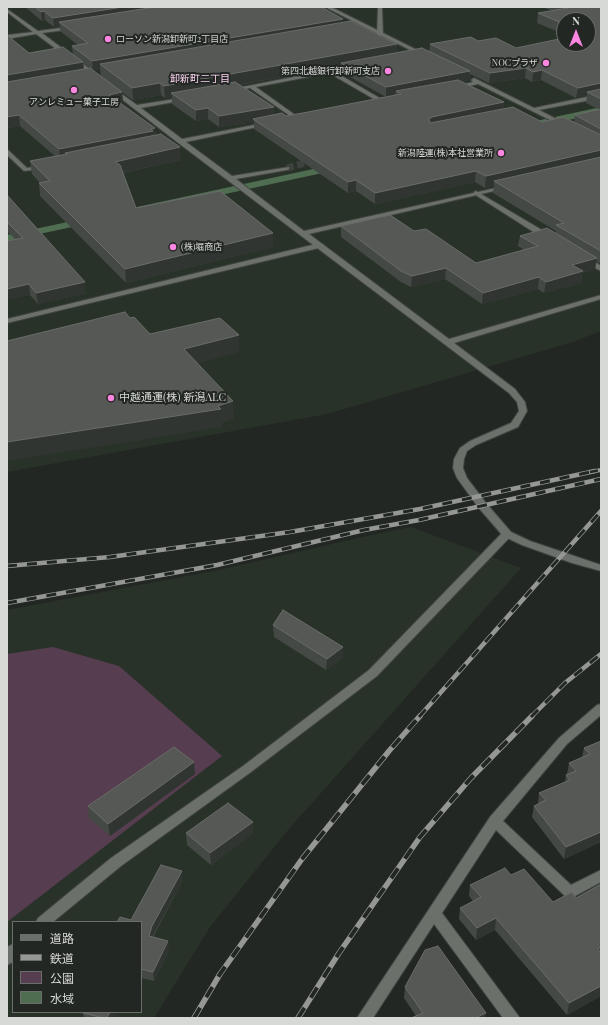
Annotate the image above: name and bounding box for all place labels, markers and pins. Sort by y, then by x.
marker: ローソン新潟卸新町2丁目店 [103,34,113,44]
place label: ローソン新潟卸新町2丁目店 [116,34,228,44]
place label: NOCプラザ [492,58,538,68]
marker: NOCプラザ [541,58,551,68]
place label: 第四北越銀行卸新町支店 [281,66,380,76]
marker: 第四北越銀行卸新町支店 [383,66,393,76]
marker: アンレミュー菓子工房 [69,85,79,95]
place label: アンレミュー菓子工房 [29,97,119,107]
place label: 新潟陸運(株)本社営業所 [398,148,493,158]
marker: 新潟陸運(株)本社営業所 [496,148,506,158]
marker: (株)堀商店 [168,242,178,252]
place label: (株)堀商店 [181,242,222,252]
place label: 中越通運(株) 新潟ALC [119,391,226,405]
marker: 中越通運(株) 新潟ALC [106,393,116,403]

